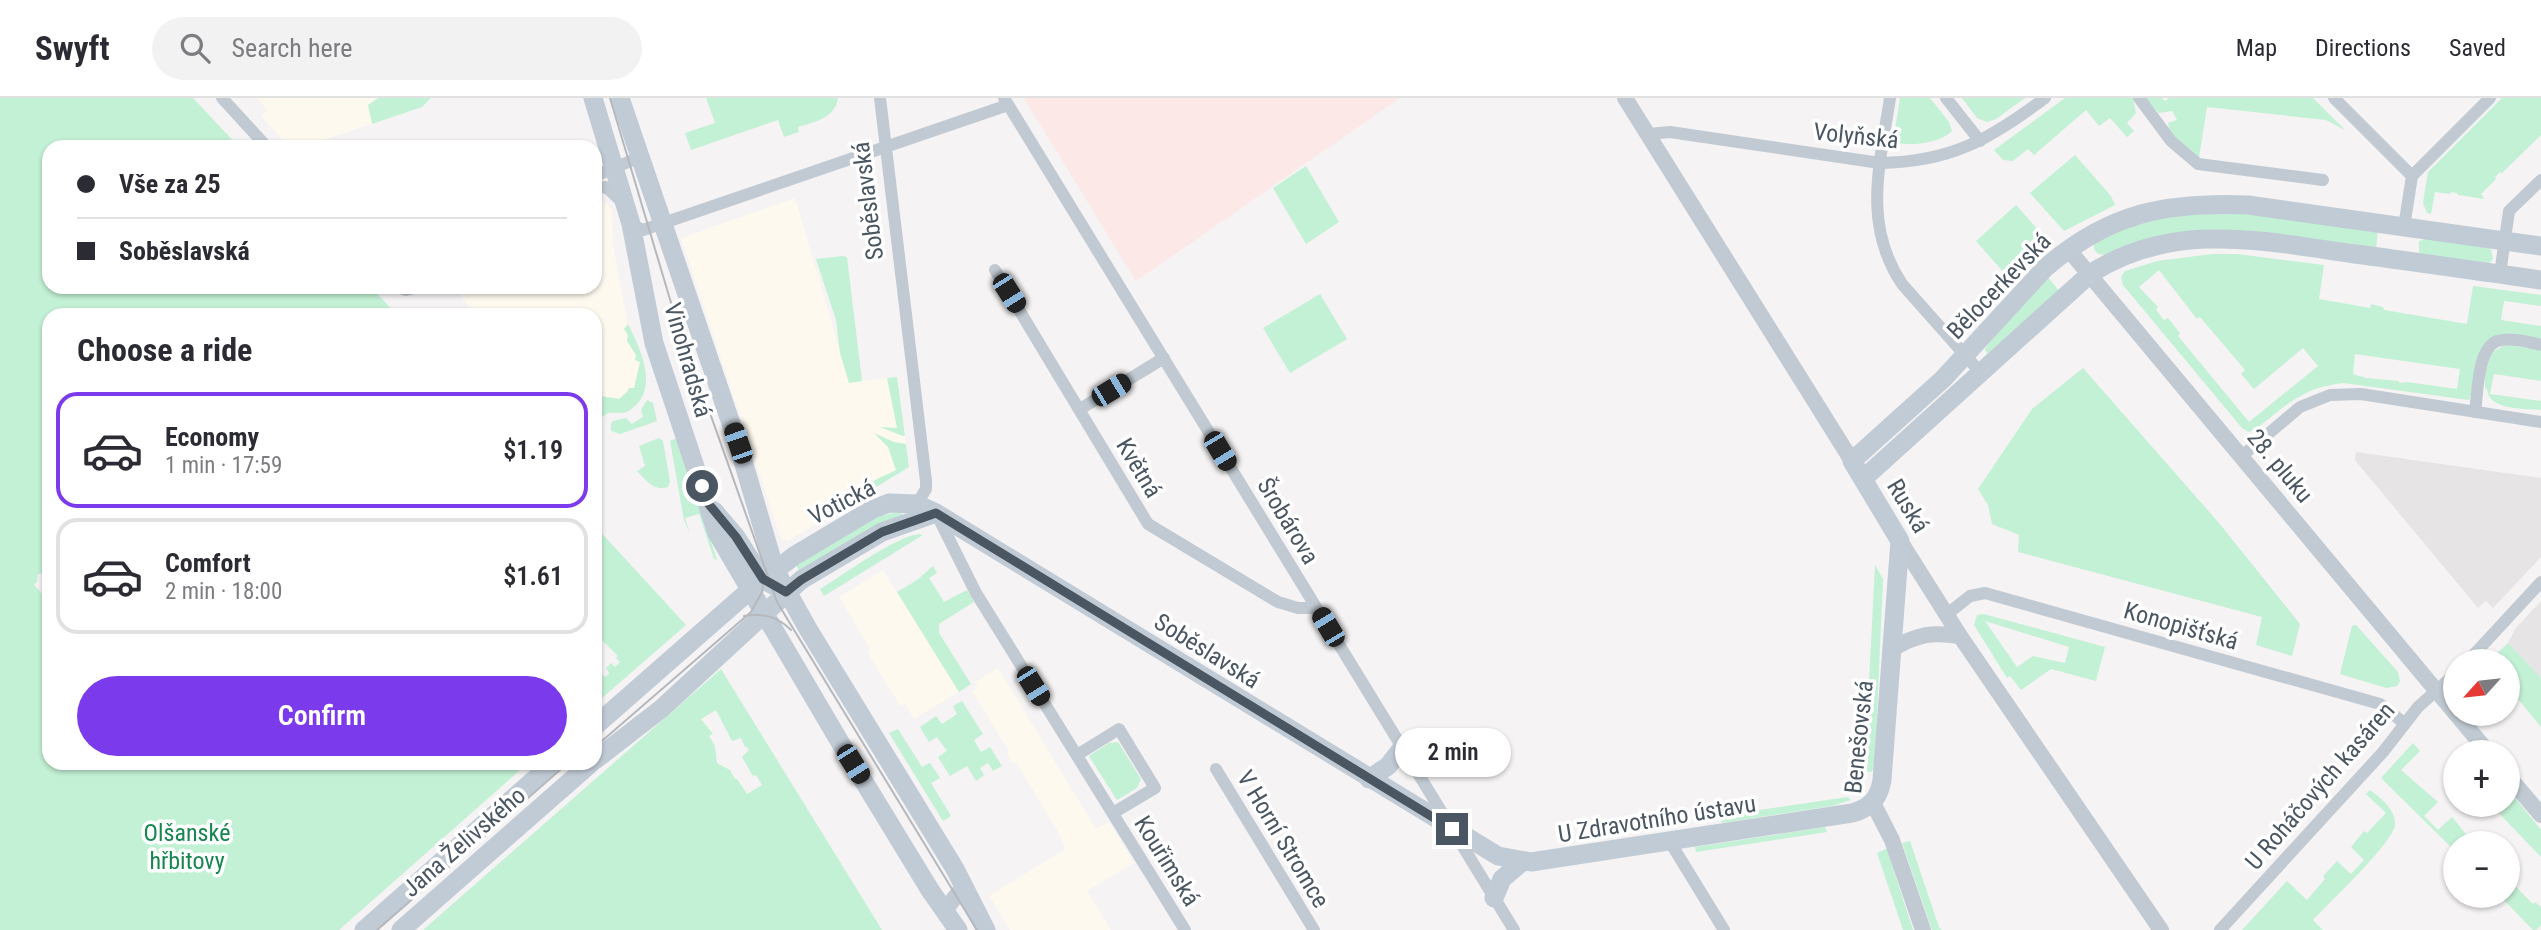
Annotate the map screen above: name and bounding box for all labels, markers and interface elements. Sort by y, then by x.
search box [152,17,642,80]
text: Swyft [35,29,110,68]
icon: search [176,29,214,67]
text: Search here [232,33,353,63]
text: Map [2236,34,2277,62]
text: Directions [2315,34,2411,62]
text: Saved [2449,34,2506,62]
street label: Volyňská [1812,118,1900,154]
street label: Soběslavská [847,140,889,262]
text: Vše za 25 [119,169,221,199]
street label: Bělocerkevská [1941,227,2057,345]
text: Soběslavská [119,236,250,266]
car [989,270,1030,316]
street label: Vinohradská [658,300,718,420]
text: Choose a ride [77,331,252,369]
car [1088,370,1135,410]
icon: car [81,419,144,482]
car [722,420,755,466]
text: Economy [165,422,259,452]
street label: 28. pluku [2241,424,2319,508]
car [1201,428,1240,474]
street label: Květná [1110,433,1168,503]
text: $1.19 [503,435,563,465]
text: 1 min · 17:59 [165,452,282,479]
route start [686,470,718,502]
street label: Votická [804,473,880,531]
street label: Šrobárova [1251,473,1325,569]
street label: Ruská [1881,474,1935,538]
icon: car [81,545,144,608]
text: Comfort [165,548,251,578]
text: $1.61 [503,561,563,591]
text: 2 min · 18:00 [165,578,282,605]
street label: Konopišťská [2121,596,2241,656]
car [1309,604,1348,650]
street label: Soběslavská [1149,608,1265,694]
north arrow [2443,649,2520,726]
map controls [2443,649,2520,908]
car [1013,663,1054,709]
button: Confirm [77,676,567,756]
street label: Benešovská [1839,679,1879,795]
street label: U Roháčových kasáren [2240,697,2400,875]
callout: 2 min [1394,728,1510,776]
text: 2 min [1428,739,1478,766]
button: + [2443,740,2520,817]
car [833,741,874,787]
street label: V Horní Stromce [1231,765,1335,913]
street label: Jana Želivského [397,781,531,903]
street label: U Zdravotního ústavu [1556,790,1758,848]
street label: Kouřimská [1128,811,1206,911]
route end [1436,813,1468,845]
park label: Olšanské hřbitovy [144,819,230,875]
button: − [2443,831,2520,908]

